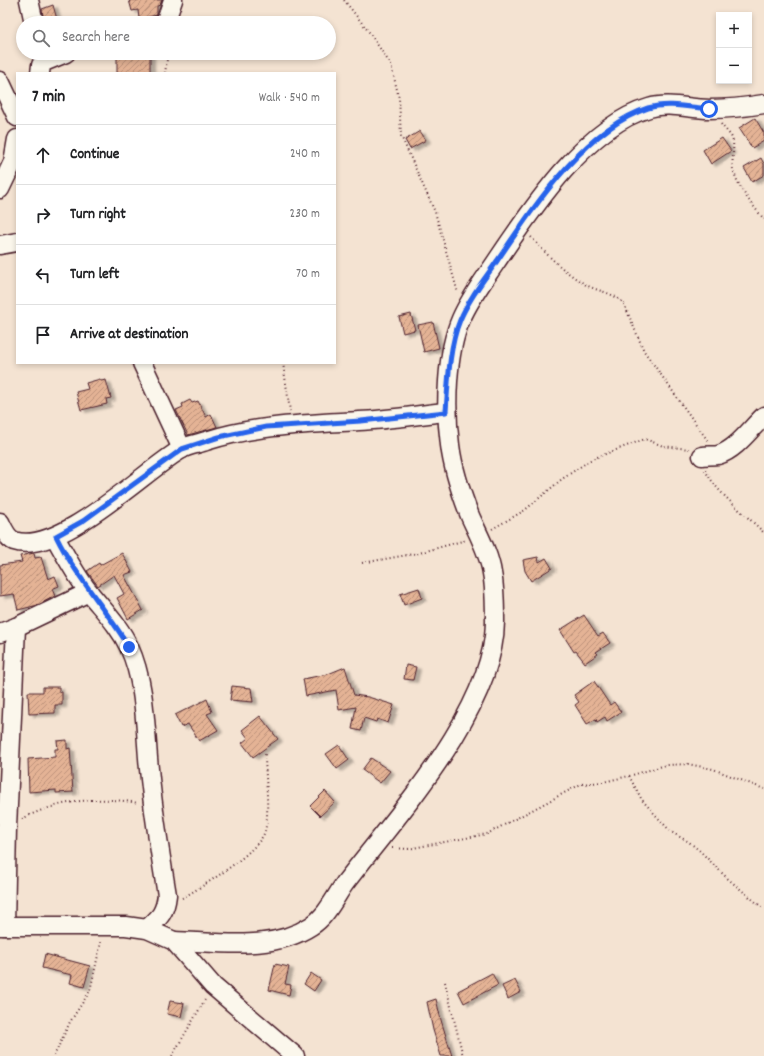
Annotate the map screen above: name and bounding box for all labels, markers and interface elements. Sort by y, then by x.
map controls [716,12,752,84]
button: + [716,12,752,48]
search box [16,16,336,60]
icon: search [30,27,52,49]
text: Search here [62,27,130,49]
button: − [716,48,752,84]
text: 7 min [32,86,65,110]
text: Walk · 540 m [259,89,320,108]
route start [700,100,718,118]
icon: ahead [32,144,54,166]
text: Continue [70,144,119,166]
text: 240 m [290,145,320,164]
icon: right [32,204,54,226]
text: Turn right [70,204,126,226]
text: 230 m [290,205,320,224]
icon: left [32,264,54,286]
text: Turn left [70,264,119,286]
text: 70 m [296,265,320,284]
icon: arrive [32,324,54,346]
text: Arrive at destination [70,324,188,346]
route end [120,638,138,656]

